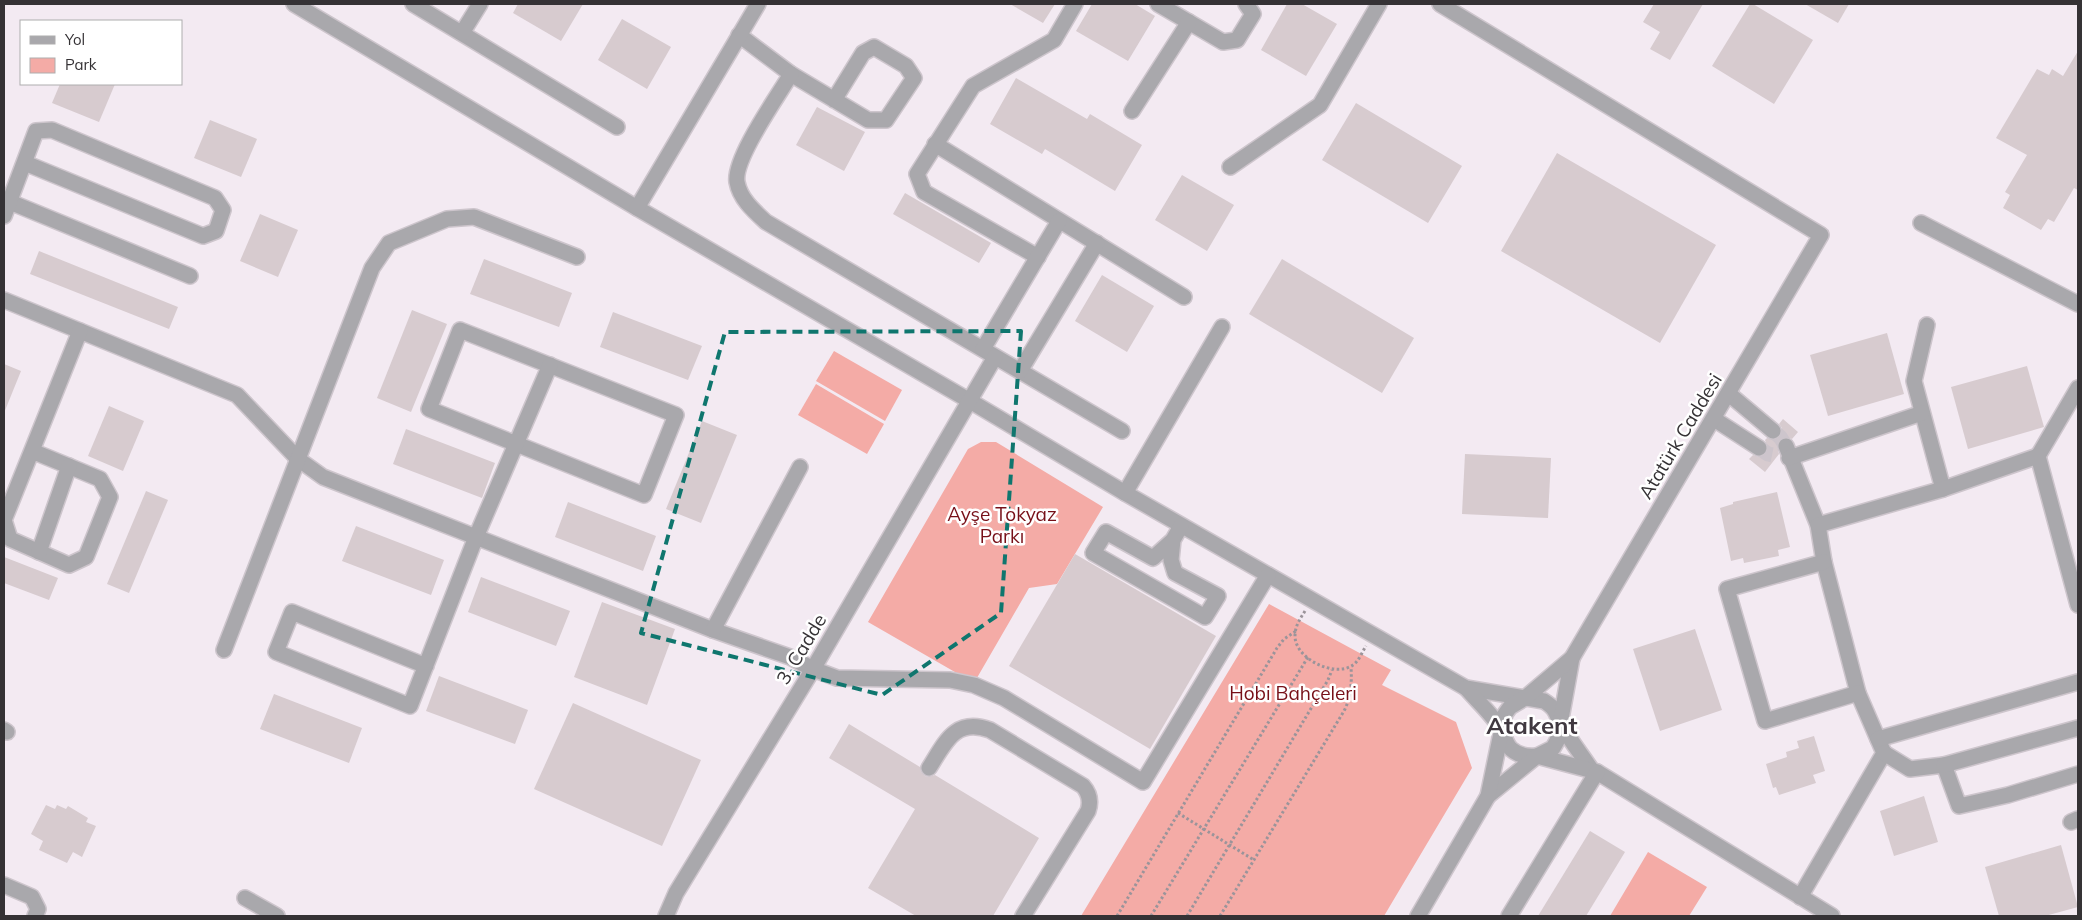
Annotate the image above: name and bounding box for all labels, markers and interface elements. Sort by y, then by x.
legend [20,20,182,85]
text: Yol [64,30,85,49]
text: Park [65,55,97,74]
street label: Atatürk Caddesi [1633,369,1727,503]
park label: Ayşe Tokyaz Parkı [947,502,1057,548]
street label: 3. Cadde [771,609,831,689]
park label: Hobi Bahçeleri [1229,681,1357,705]
district label: Atakent [1486,710,1578,740]

